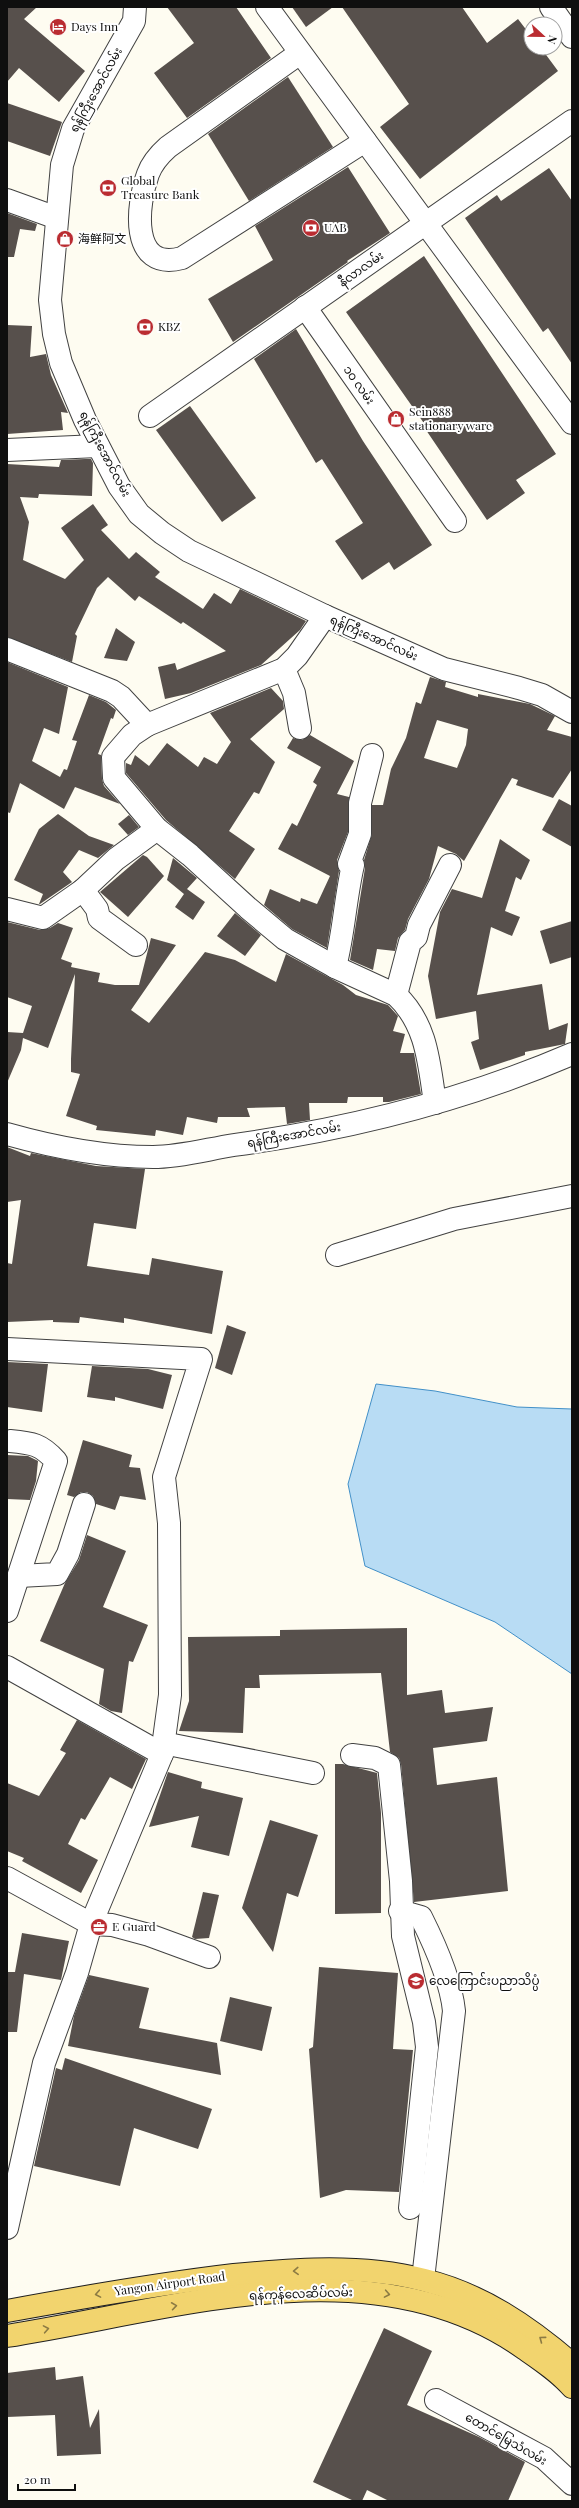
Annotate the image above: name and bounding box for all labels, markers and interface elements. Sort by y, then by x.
north arrow [523,16,563,56]
hotel icon: Days Inn [48,17,68,37]
place label: Days Inn [71,18,118,34]
text: N [544,33,561,46]
street label: ရန်ကြီးအောင်လမ်း [65,44,128,136]
place label: Global Treasure Bank [121,172,200,202]
bank icon: Global Treasure Bank [98,178,118,198]
bank icon: UAB [301,218,321,238]
place label: UAB [324,219,347,235]
shop icon: 海鲜阿文 [55,229,75,249]
place label: 海鲜阿文 [78,230,126,246]
street label: နီလာလမ်း [335,247,388,292]
bank icon: KBZ [135,317,155,337]
place label: KBZ [158,318,180,334]
street label: ၁၀ လမ်း [341,362,379,407]
place label: Sein888 stationary ware [409,403,492,433]
street label: ရန်ကြီးအောင်လမ်း [74,408,135,501]
shop icon: Sein888 stationary ware [386,409,406,429]
street label: ရန်ကြီးအောင်လမ်း [327,611,421,666]
street label: ရန်ကြီးအောင်လမ်း [246,1118,342,1153]
office icon: E Guard [89,1917,109,1937]
place label: E Guard [112,1918,156,1934]
school or university icon: လေကြောင်းပညာသိပ္ပံ [406,1971,426,1991]
place label: လေကြောင်းပညာသိပ္ပံ [429,1972,540,1991]
one-way arrow [293,2266,299,2275]
street label: Yangon Airport Road [113,2267,226,2299]
street label: ရန်ကုန်လေဆိပ်လမ်း [249,2283,353,2306]
one-way arrow [384,2289,390,2298]
one-way arrow [95,2290,101,2298]
one-way arrow [171,2302,177,2311]
one-way arrow [43,2325,50,2334]
one-way arrow [540,2337,547,2344]
street label: တောင်မြေသံလမ်း [461,2408,550,2471]
scale bar [18,2466,75,2492]
text: 20 m [24,2471,51,2487]

